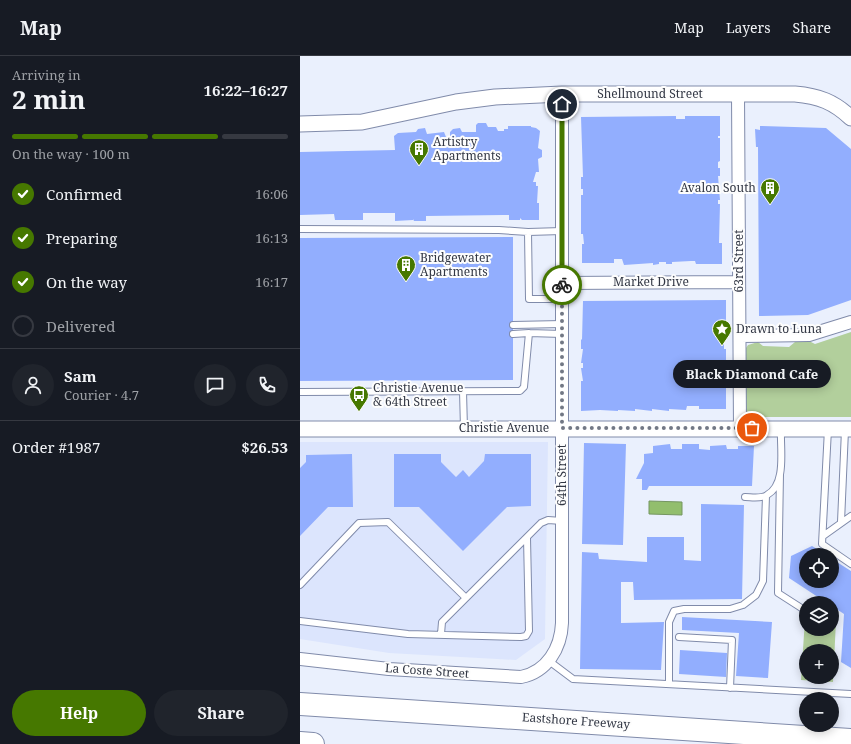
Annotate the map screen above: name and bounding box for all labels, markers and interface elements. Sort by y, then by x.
text: Map [20,15,62,41]
text: Map [674,18,704,37]
text: Layers [726,18,771,37]
text: Share [793,18,831,37]
text: Arriving in [12,66,81,84]
text: 16:22–16:27 [204,80,288,100]
text: 2 min [12,81,86,117]
street label: Shellmound Street [597,85,703,102]
pin [545,87,579,121]
icon: home [551,93,573,115]
place label: Artistry Apartments [433,133,501,164]
building icon: Artistry Apartments [408,138,430,166]
text: On the way · 100 m [12,145,130,163]
building icon: Avalon South [759,177,781,205]
place label: Avalon South [680,179,756,196]
icon: check [12,183,34,205]
text: Confirmed [46,184,122,204]
text: 16:06 [255,185,288,203]
icon: check [12,227,34,249]
text: Preparing [46,228,117,248]
text: 16:13 [255,229,288,247]
street label: 63rd Street [730,229,747,293]
place label: Bridgewater Apartments [420,249,491,280]
building icon: Bridgewater Apartments [395,254,417,282]
courier [542,265,582,305]
icon: check [12,271,34,293]
text: On the way [46,272,127,292]
text: 16:17 [255,273,288,291]
street label: Market Drive [613,273,689,290]
icon: bike [551,274,573,296]
text: Delivered [46,316,115,336]
place icon: Drawn to Luna [711,318,733,346]
place label: Drawn to Luna [736,320,822,337]
callout: Black Diamond Cafe [673,360,831,388]
button: person [12,364,54,406]
button: chat [194,364,236,406]
button: phone [246,364,288,406]
text: Black Diamond Cafe [686,365,818,383]
text: Sam [64,366,96,386]
place label: Christie Avenue & 64th Street [373,379,463,410]
bus stop icon: Christie Avenue & 64th Street [348,384,370,412]
text: Courier · 4.7 [64,386,139,404]
pin [735,411,769,445]
icon: bag [741,417,763,439]
street label: Christie Avenue [459,419,549,436]
text: Order #1987 [12,437,100,457]
text: $26.53 [241,437,288,457]
street label: 64th Street [553,444,570,506]
map controls [799,548,839,732]
button: locate [799,548,839,588]
button: layers [799,596,839,636]
button: + [799,644,839,684]
street label: La Coste Street [384,659,470,682]
button: Help [12,690,146,736]
button: Share [154,690,288,736]
button: − [799,692,839,732]
street label: Eastshore Freeway [521,708,631,733]

